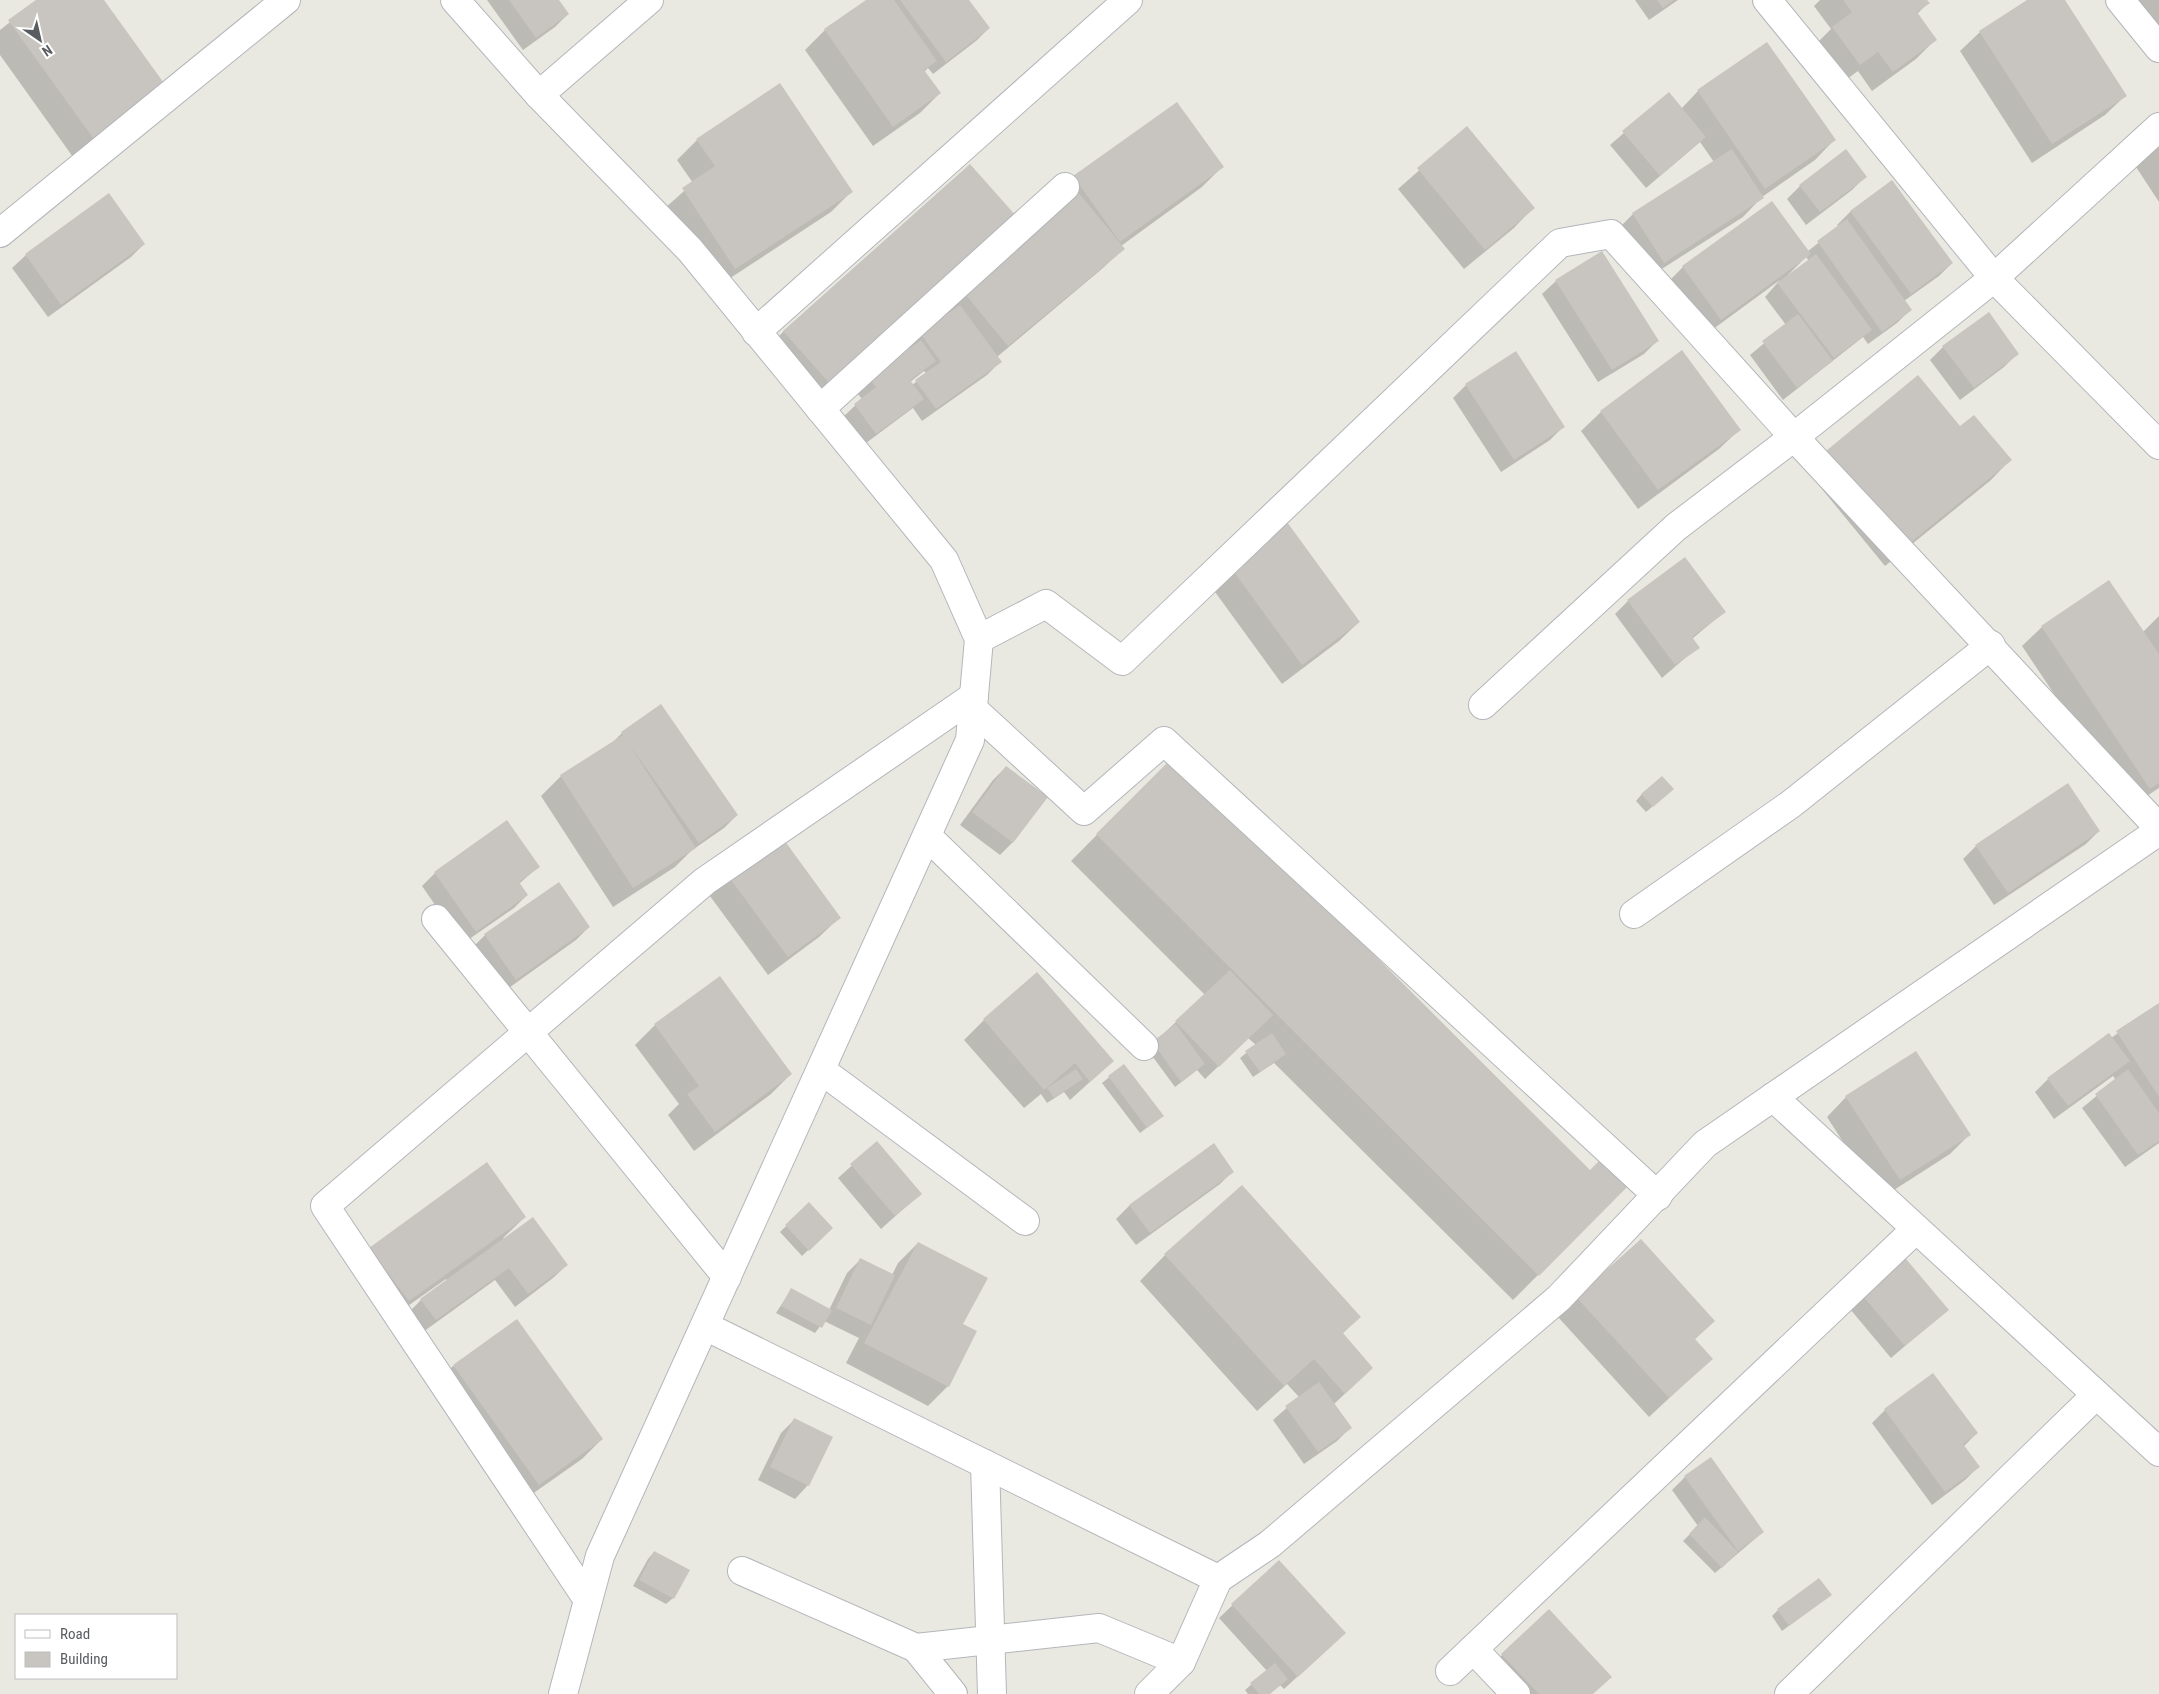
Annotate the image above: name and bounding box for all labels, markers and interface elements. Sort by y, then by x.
north arrow [15,15,65,65]
text: N [39,42,55,60]
legend [15,1614,178,1679]
text: Road [60,1625,90,1643]
text: Building [60,1650,108,1668]

